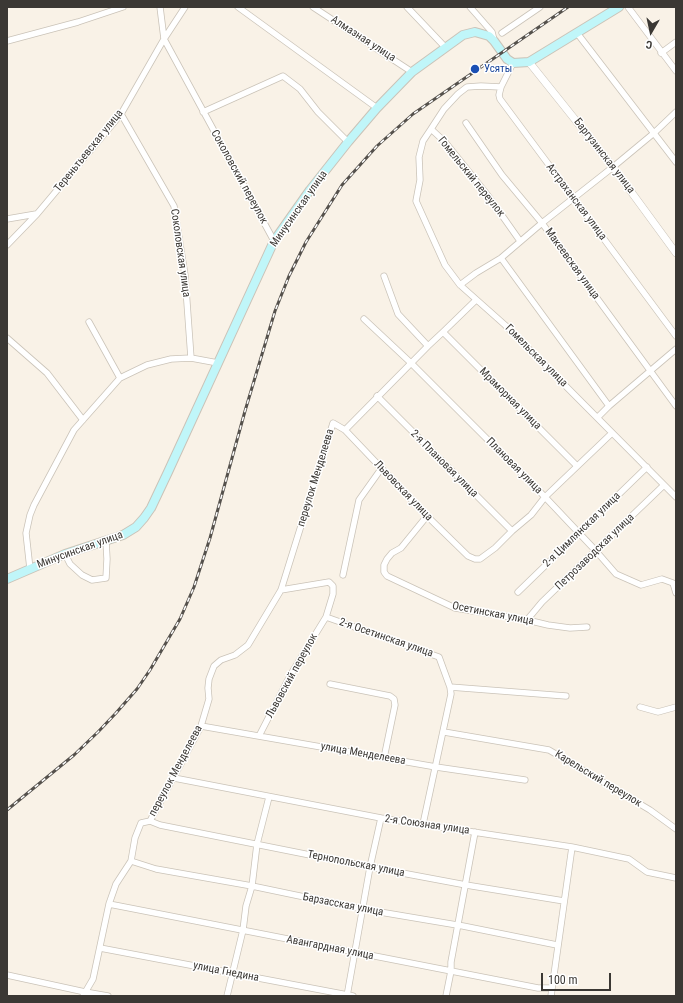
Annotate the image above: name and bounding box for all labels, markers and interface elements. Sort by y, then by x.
north arrow [631,12,671,52]
street label: Алмазная улица [328,13,398,65]
text: С [645,37,653,51]
place label: Усяты [484,62,512,76]
marker: Усяты [469,63,481,75]
street label: Тереньтьевская улица [52,107,126,195]
street label: Баргузинская улица [571,116,637,196]
street label: Соколовский переулок [208,128,270,226]
street label: Гомельский переулок [435,134,507,220]
street label: Астраханская улица [543,161,609,243]
street label: Минусинская улица [268,168,330,250]
street label: Соколовская улица [167,208,193,298]
street label: Макеевская улица [542,226,602,302]
street label: Гомельская улица [502,322,570,390]
street label: Мраморная улица [476,365,544,433]
street label: 2-я Плановая улица [407,427,481,501]
street label: переулок Менделеева [295,428,337,528]
street label: Плановая улица [483,435,545,497]
street label: Львовская улица [371,458,435,524]
street label: 2-я Цимлянская улица [541,490,623,570]
street label: Петрозаводская улица [553,511,637,593]
street label: Минусинская улица [35,528,125,572]
street label: Осетинская улица [451,600,535,628]
street label: 2-я Осетинская улица [337,616,435,660]
street label: Львовский переулок [263,631,321,721]
street label: переулок Менделеева [146,723,206,819]
street label: улица Менделеева [320,740,406,768]
street label: Карельский переулок [552,748,644,810]
street label: 2-я Союзная улица [384,812,470,838]
street label: Тернопольская улица [306,848,406,880]
street label: Барзасская улица [301,891,385,919]
street label: Авангардная улица [285,933,375,963]
street label: улица Гнедина [192,959,260,985]
scale bar [543,965,613,991]
text: 100 m [548,973,578,987]

